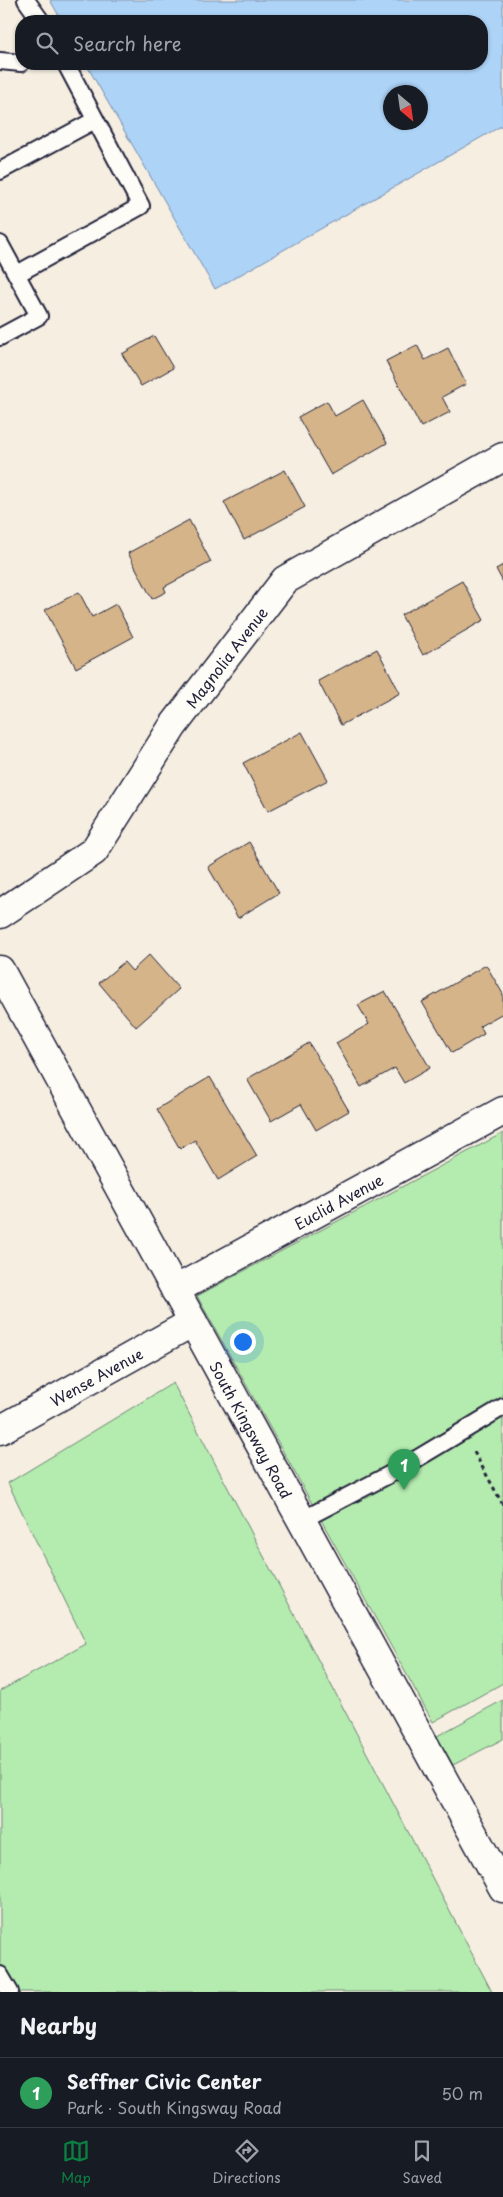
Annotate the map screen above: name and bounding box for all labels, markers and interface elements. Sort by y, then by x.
search box [15,15,488,70]
icon: search [33,29,61,57]
text: Search here [73,29,182,57]
north arrow [383,85,428,130]
street label: Magnolia Avenue [180,601,272,713]
street label: Euclid Avenue [290,1167,387,1235]
your location [230,1329,256,1355]
street label: Wense Avenue [46,1341,146,1411]
street label: South Kingsway Road [205,1357,299,1502]
pin: 1 [388,1449,420,1490]
text: Nearby [20,2009,97,2041]
text: Seffner Civic Center [67,2067,261,2095]
text: 1 [32,2081,40,2105]
text: 50 m [442,2081,483,2105]
text: Park · South Kingsway Road [67,2095,282,2119]
tab: Map [61,2137,91,2188]
tab: Directions [213,2137,281,2188]
tab: Saved [402,2137,442,2188]

